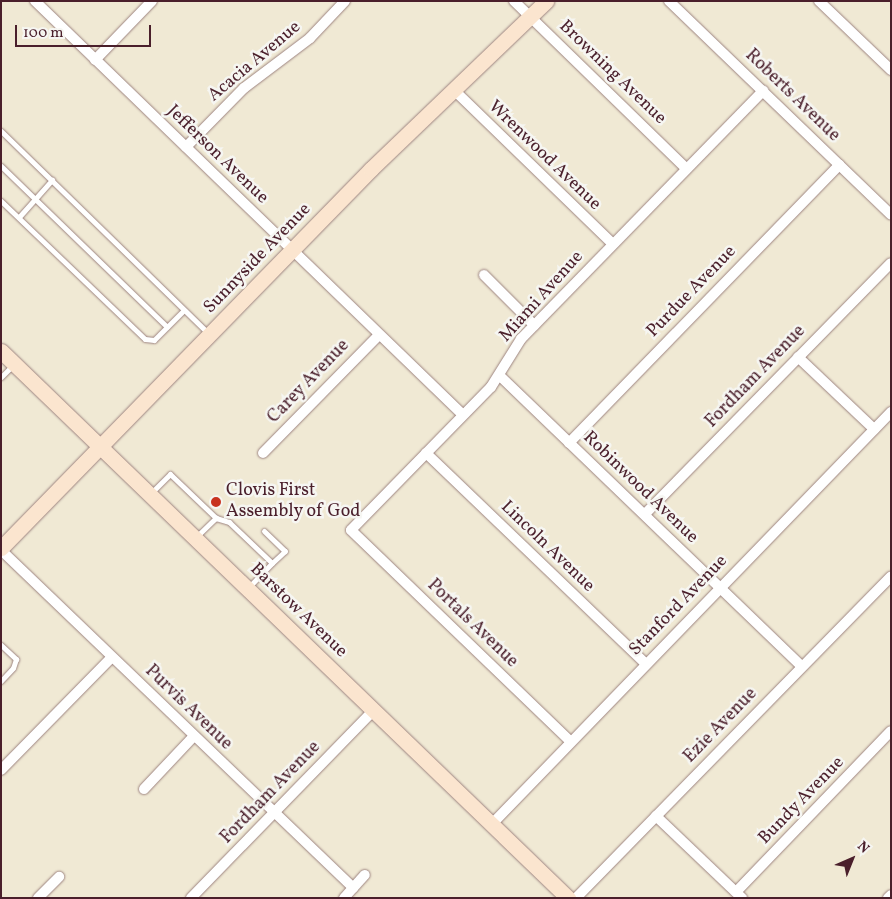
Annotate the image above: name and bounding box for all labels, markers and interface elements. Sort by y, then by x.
scale bar [18,15,154,47]
street label: Browning Avenue [554,16,670,130]
street label: Acacia Avenue [204,17,306,107]
text: 100 m [23,23,63,44]
street label: Roberts Avenue [740,45,844,147]
street label: Wrenwood Avenue [483,97,605,215]
street label: Jefferson Avenue [162,101,272,209]
street label: Sunnyside Avenue [200,199,316,319]
street label: Purdue Avenue [643,242,741,342]
street label: Miami Avenue [496,247,588,347]
street label: Fordham Avenue [701,321,811,433]
street label: Carey Avenue [263,335,355,429]
street label: Robinwood Avenue [578,427,702,549]
place label: Clovis First Assembly of God [226,481,359,524]
marker: Clovis First Assembly of God [210,496,222,508]
street label: Lincoln Avenue [496,497,598,597]
street label: Stanford Avenue [625,551,733,661]
street label: Barstow Avenue [245,559,351,663]
street label: Portals Avenue [422,575,522,673]
street label: Purvis Avenue [140,661,236,755]
street label: Ezie Avenue [680,684,762,768]
street label: Fordham Avenue [216,737,326,849]
street label: Bundy Avenue [754,752,850,850]
north arrow [827,834,877,884]
text: N [853,837,873,858]

